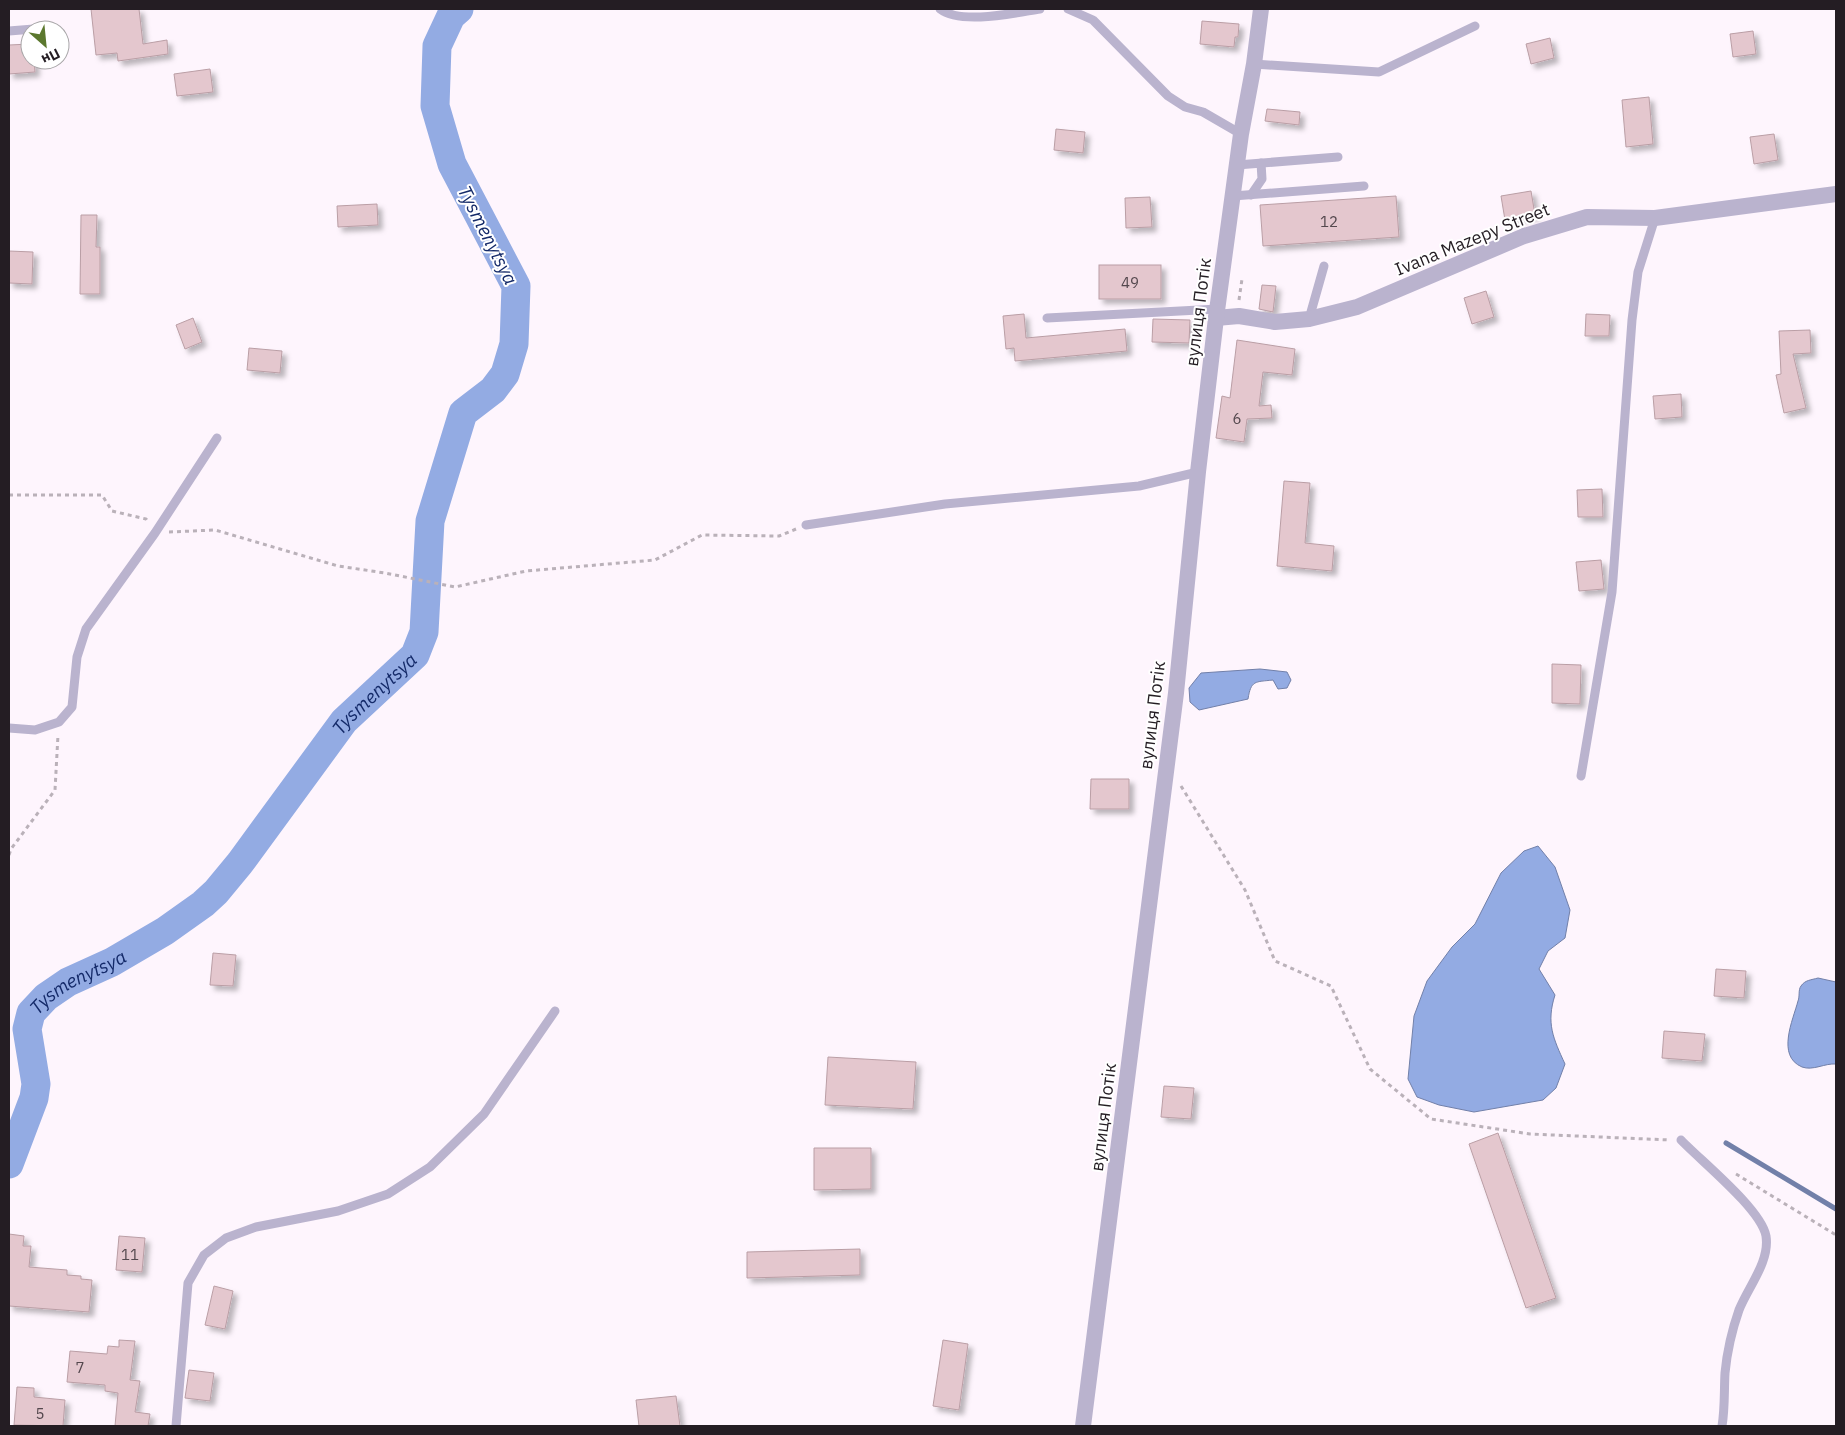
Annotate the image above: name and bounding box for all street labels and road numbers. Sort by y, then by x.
street label: Ivana Mazepy Street [1391,197,1553,281]
street label: вулиця Потік [1180,256,1216,368]
street label: вулиця Потік [1134,659,1170,771]
street label: вулиця Потік [1085,1061,1121,1173]

